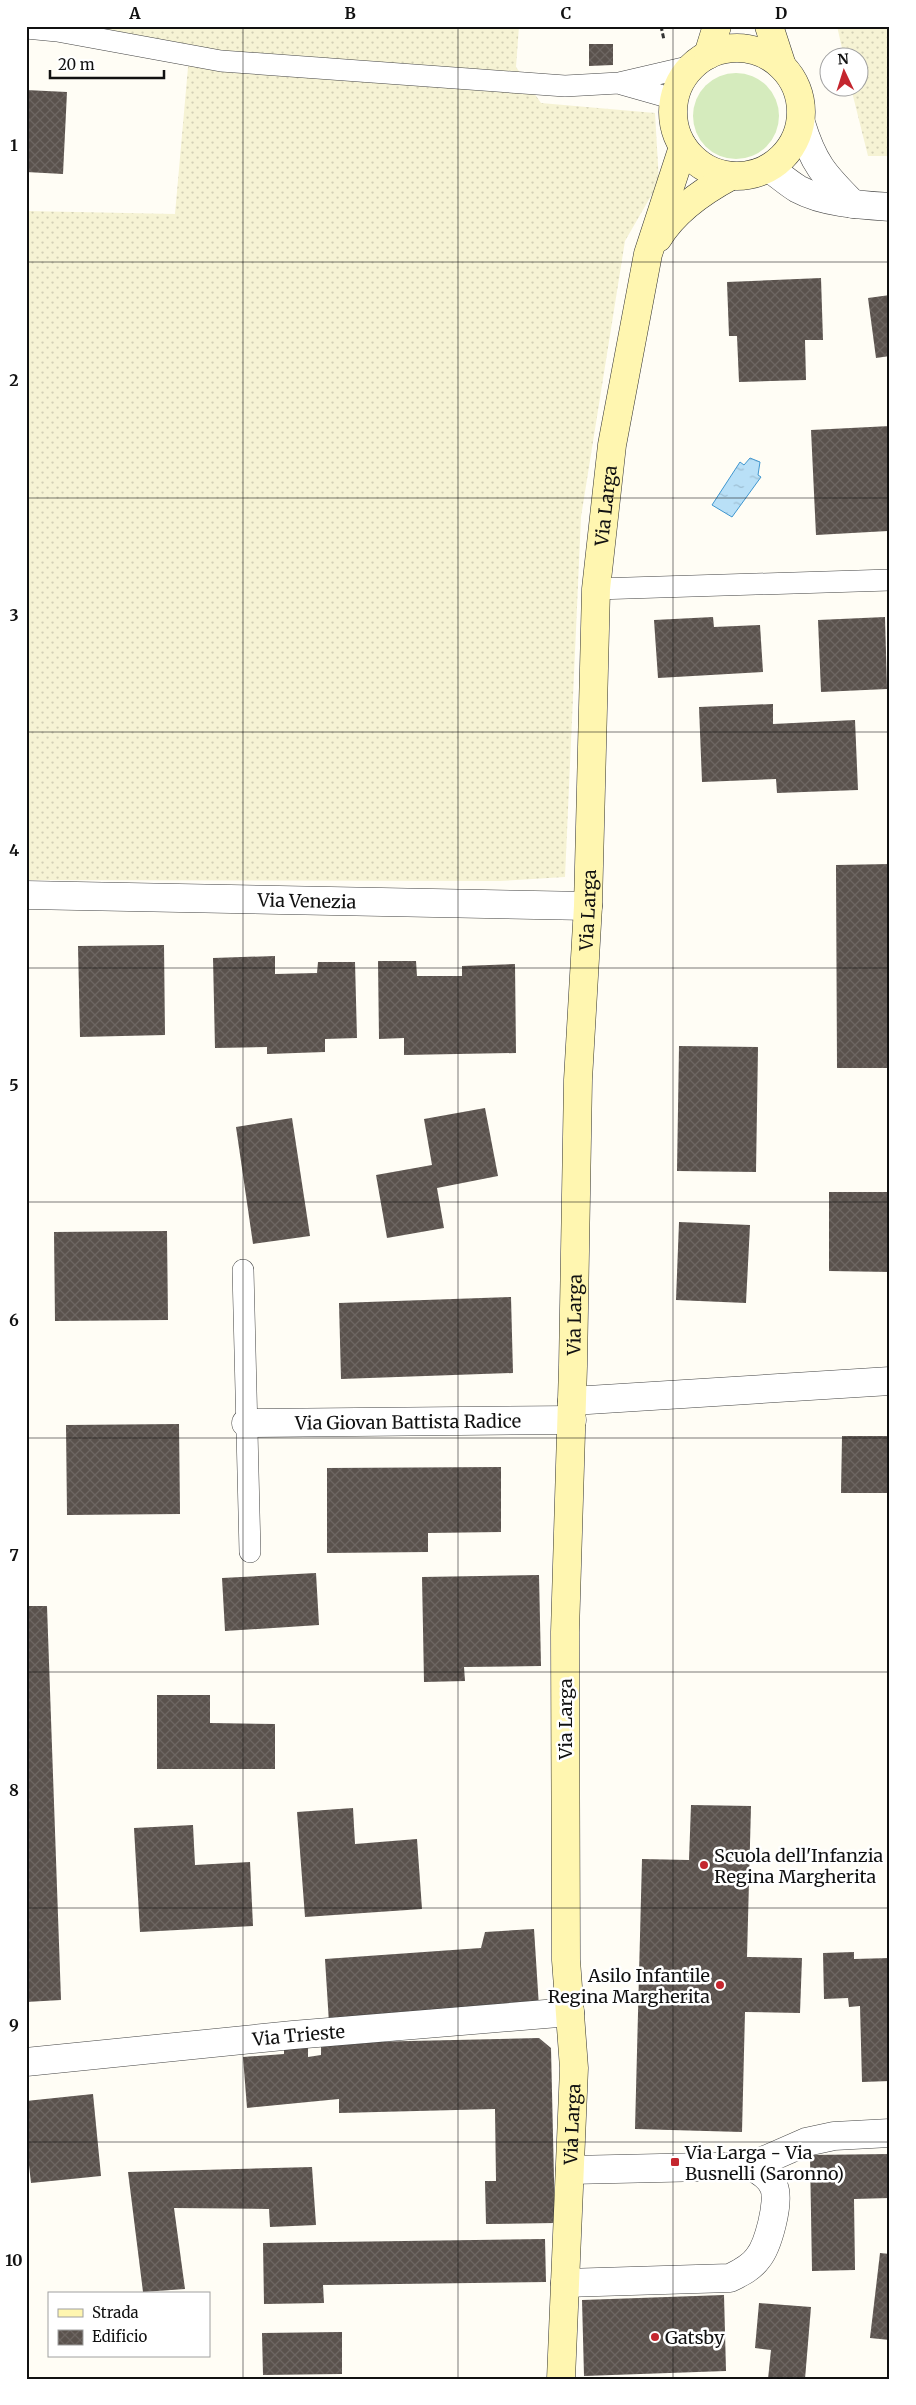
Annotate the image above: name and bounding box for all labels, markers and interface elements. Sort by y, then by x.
text: A [128,3,141,23]
text: B [344,3,356,23]
text: C [561,3,571,23]
text: D [775,3,787,23]
scale bar [50,48,164,80]
north arrow [818,48,868,98]
text: N [837,50,849,68]
text: 20 m [58,55,95,74]
text: 1 [10,135,18,155]
text: 2 [9,370,19,390]
street label: Via Larga [589,464,621,548]
text: 3 [9,605,19,625]
text: 4 [9,840,19,860]
street label: Via Larga [574,869,600,952]
street label: Via Venezia [256,888,357,913]
text: 5 [9,1075,19,1095]
street label: Via Larga [562,1274,586,1357]
text: 6 [9,1310,19,1330]
street label: Via Giovan Battista Radice [294,1409,521,1434]
text: 7 [9,1545,19,1565]
street label: Via Larga [554,1678,577,1761]
text: 8 [9,1780,19,1800]
place label: Scuola dell'Infanzia Regina Margherita [714,1844,883,1888]
marker: Scuola dell'Infanzia Regina Margherita [698,1859,710,1871]
place label: Asilo Infantile Regina Margherita [548,1964,710,2008]
marker: Asilo Infantile Regina Margherita [714,1979,726,1991]
text: 9 [9,2015,19,2035]
street label: Via Trieste [250,2019,346,2051]
street label: Via Larga [558,2083,585,2166]
place label: Via Larga - Via Busnelli (Saronno) [684,2141,844,2185]
marker: Via Larga - Via Busnelli (Saronno) [669,2156,681,2168]
text: 10 [5,2250,23,2270]
legend [48,2292,210,2358]
text: Strada [92,2303,139,2322]
place label: Gatsby [665,2326,725,2349]
text: Edificio [92,2327,148,2346]
marker: Gatsby [649,2331,661,2343]

